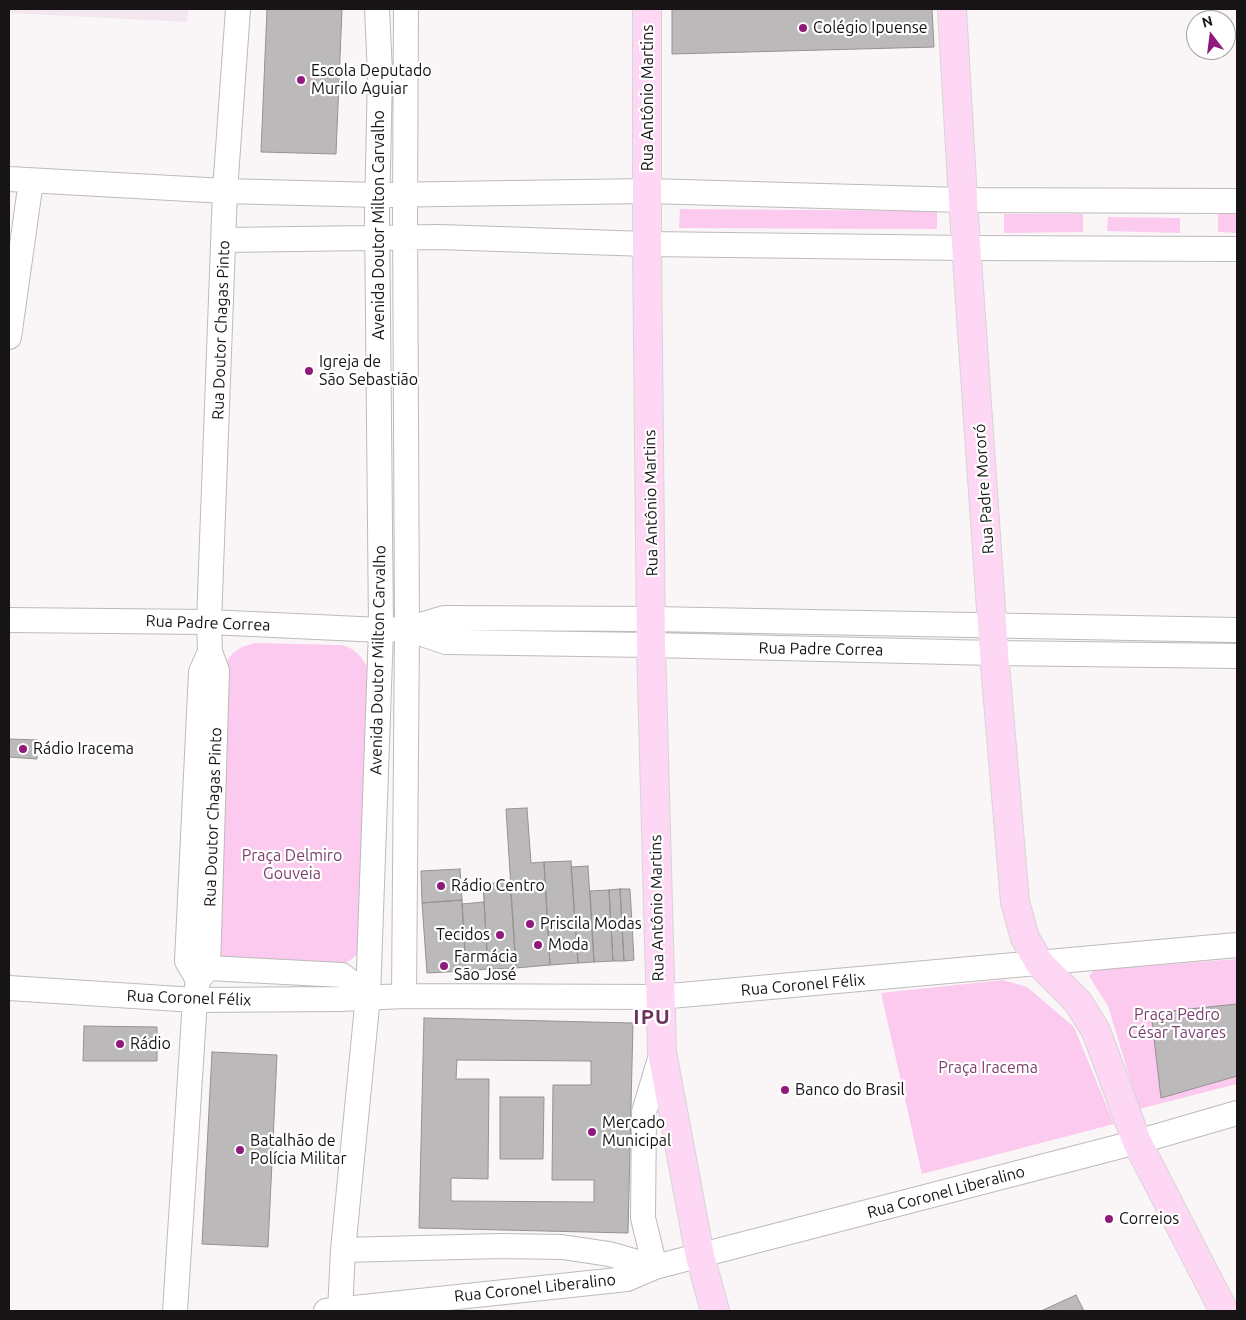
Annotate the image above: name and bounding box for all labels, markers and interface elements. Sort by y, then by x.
north arrow [1186,10,1236,60]
text: N [1200,12,1214,31]
place label: Colégio Ipuense [813,18,928,38]
marker: Colégio Ipuense [797,22,809,34]
street label: Rua Antônio Martins [638,25,658,171]
place label: Escola Deputado Murilo Aguiar [311,61,432,99]
marker: Escola Deputado Murilo Aguiar [295,74,307,86]
street label: Avenida Doutor Milton Carvalho [369,110,389,340]
street label: Rua Doutor Chagas Pinto [208,240,234,420]
place label: Igreja de São Sebastião [319,352,418,390]
marker: Igreja de São Sebastião [303,365,315,377]
street label: Rua Padre Mororó [970,423,998,555]
street label: Rua Antônio Martins [640,430,662,576]
street label: Avenida Doutor Milton Carvalho [366,545,390,775]
street label: Rua Padre Correa [145,611,271,635]
street label: Rua Padre Correa [758,638,884,660]
street label: Rua Doutor Chagas Pinto [200,727,226,907]
place label: Rádio Iracema [33,739,134,759]
marker: Rádio Iracema [17,743,29,755]
street label: Rua Antônio Martins [646,835,668,981]
park label: Praça Delmiro Gouveia [242,846,342,884]
place label: Rádio Centro [451,876,545,896]
marker: Rádio Centro [435,880,447,892]
place label: Priscila Modas [540,914,642,934]
marker: Priscila Modas [524,918,536,930]
place label: Tecidos [436,925,490,945]
marker: Tecidos [494,929,506,941]
place label: Moda [548,935,589,955]
marker: Moda [532,939,544,951]
place label: Farmácia São José [454,947,518,985]
marker: Farmácia São José [438,960,450,972]
street label: Rua Coronel Félix [740,970,866,1000]
street label: Rua Coronel Félix [126,986,252,1010]
district label: IPU [633,1004,671,1030]
park label: Praça Pedro César Tavares [1128,1005,1226,1043]
place label: Rádio [130,1034,171,1054]
marker: Rádio [114,1038,126,1050]
park label: Praça Iracema [938,1058,1038,1078]
place label: Banco do Brasil [795,1080,905,1100]
marker: Banco do Brasil [779,1084,791,1096]
place label: Mercado Municipal [602,1113,671,1151]
marker: Mercado Municipal [586,1126,598,1138]
place label: Batalhão de Polícia Militar [250,1131,346,1169]
marker: Batalhão de Polícia Militar [234,1144,246,1156]
street label: Rua Coronel Liberalino [865,1162,1027,1222]
place label: Correios [1119,1209,1179,1229]
marker: Correios [1103,1213,1115,1225]
street label: Rua Coronel Liberalino [453,1270,617,1306]

